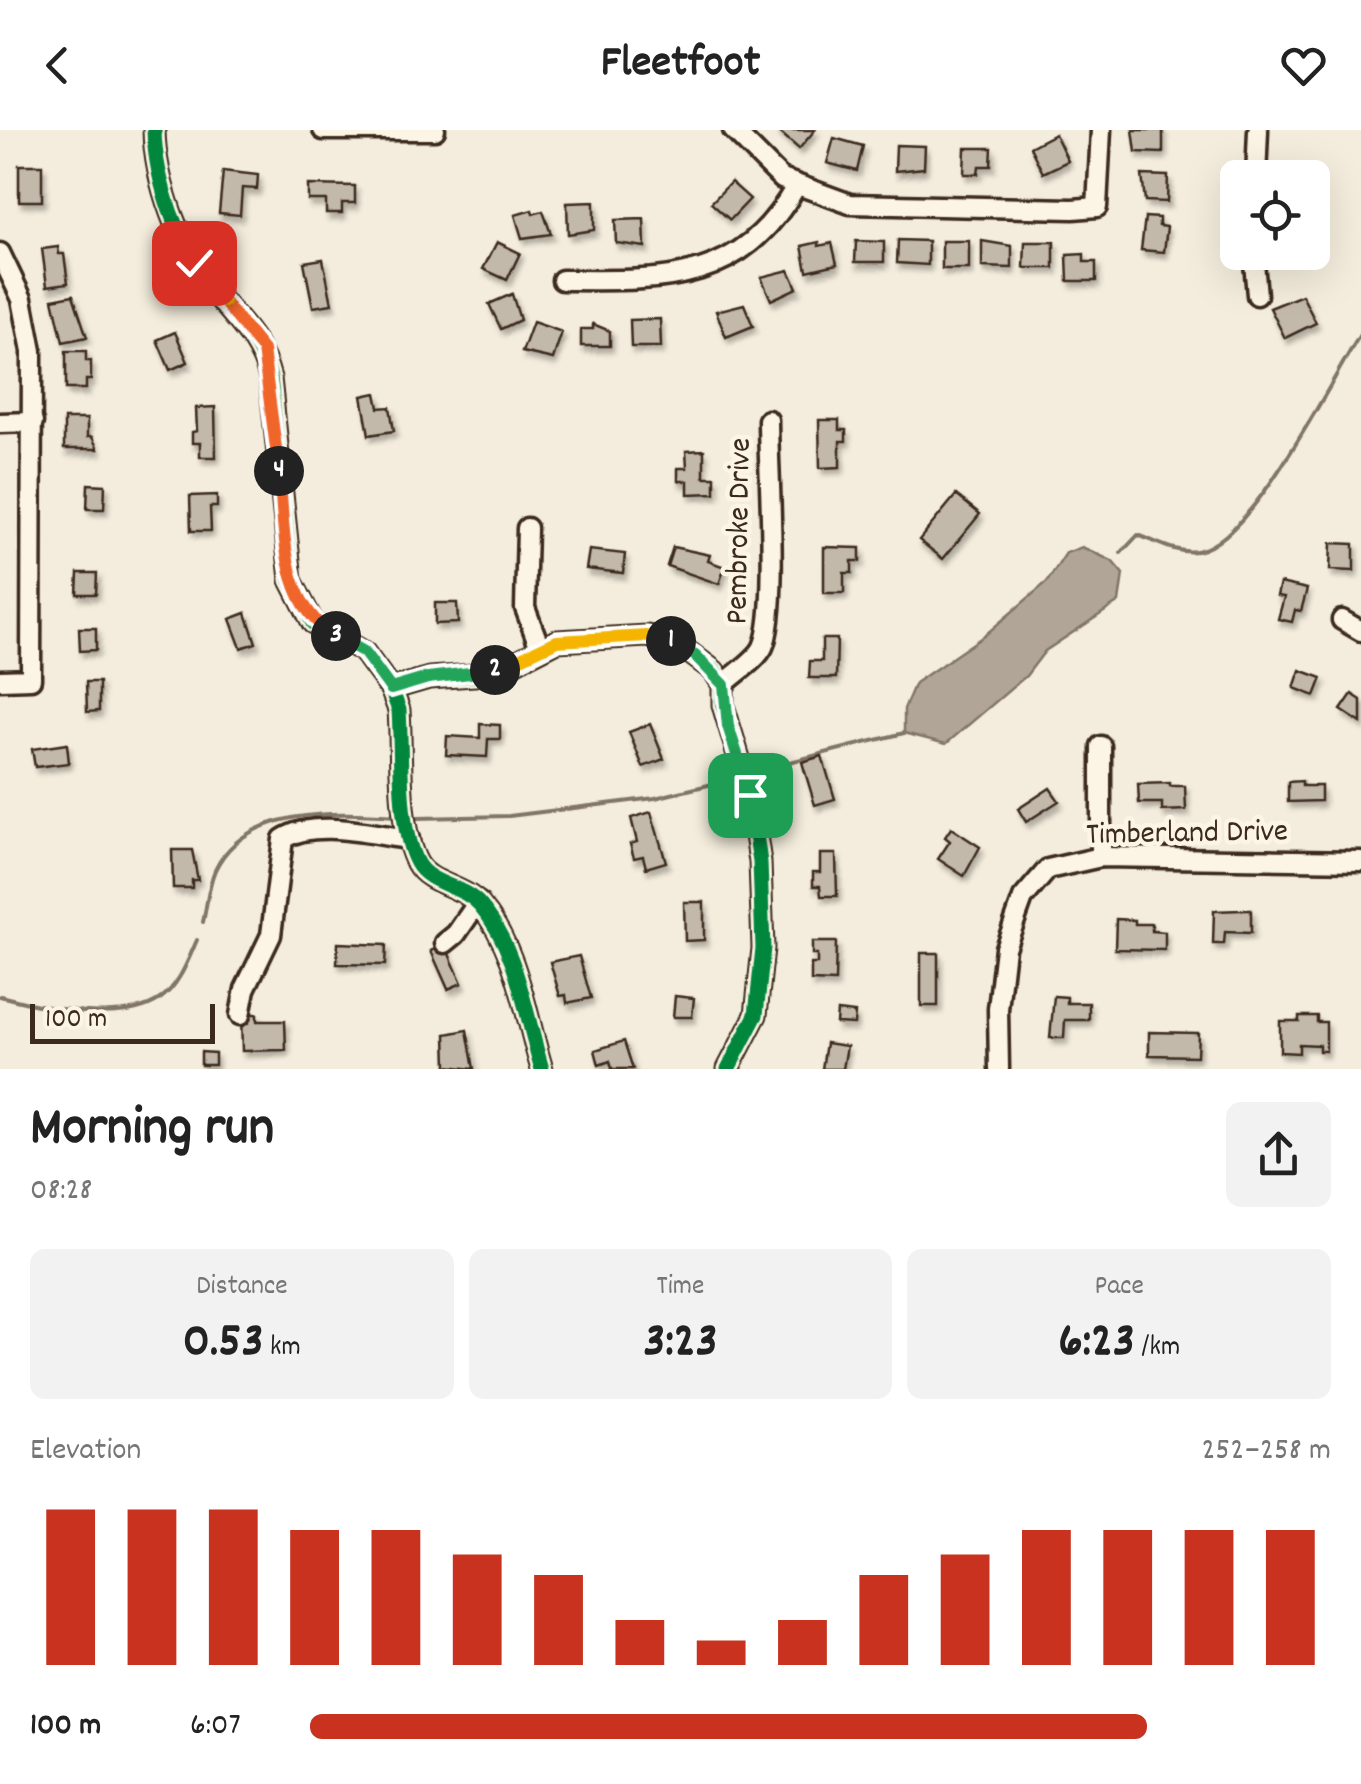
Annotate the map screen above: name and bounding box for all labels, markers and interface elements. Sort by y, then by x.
text: Fleetfoot [601,33,760,97]
icon: back [30,38,85,93]
icon: heart [1276,38,1331,93]
map controls [1220,160,1330,270]
button: locate [1220,160,1330,270]
pin [152,221,237,306]
icon: check [167,236,222,291]
street label: Pembroke Drive [716,437,766,625]
pin: 4 [254,446,304,496]
text: 4 [273,451,285,491]
pin: 3 [311,611,361,661]
text: 3 [330,616,342,656]
pin: 1 [646,616,696,666]
text: 1 [668,621,674,661]
pin: 2 [470,645,520,695]
text: 2 [489,650,501,690]
pin [708,753,793,838]
icon: arrive [723,768,778,823]
street label: Timberland Drive [1086,810,1288,860]
scale bar [30,999,215,1044]
text: 100 m [45,1001,107,1041]
text: Morning run [30,1092,274,1171]
button: share [1226,1102,1331,1207]
text: 08:28 [30,1169,92,1215]
text: Distance [196,1268,288,1308]
text: Time [657,1268,704,1308]
text: Pace [1094,1268,1144,1308]
text: 0.53 [183,1308,264,1380]
text: 3:23 [643,1308,718,1380]
text: 6:23 [1058,1308,1135,1380]
text: km [264,1329,301,1369]
text: /km [1135,1329,1180,1369]
text: Elevation [30,1429,141,1475]
text: 252–258 m [1201,1429,1331,1475]
text: 100 m [30,1704,101,1750]
text: 6:07 [190,1704,241,1750]

